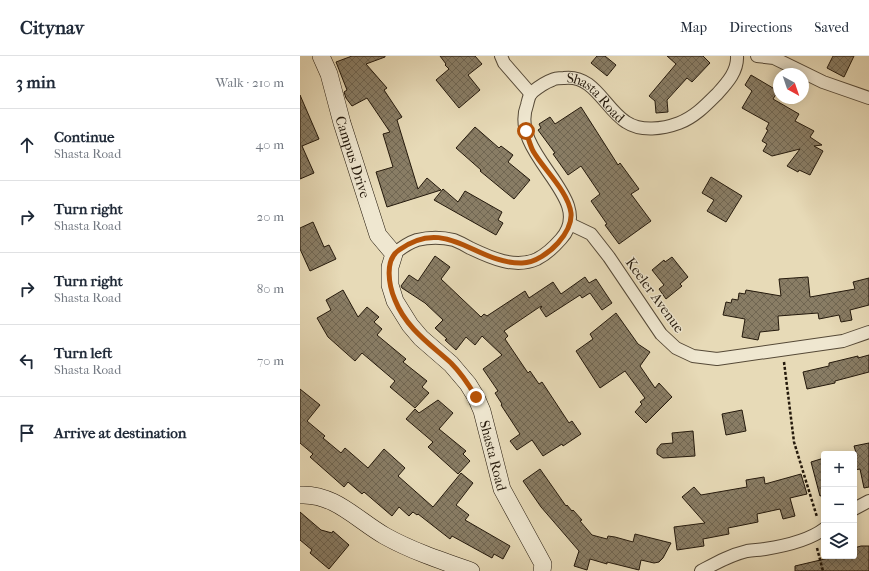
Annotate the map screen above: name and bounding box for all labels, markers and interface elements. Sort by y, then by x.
text: Citynav [20,17,84,39]
text: Map [680,19,707,36]
text: Directions [729,19,792,36]
text: Saved [814,19,849,36]
north arrow [773,68,809,104]
street label: Shasta Road [566,70,628,127]
text: 3 min [16,72,56,92]
text: Walk · 210 m [216,75,284,90]
street label: Campus Drive [331,114,374,200]
route start [517,122,535,140]
text: Continue [54,128,114,146]
icon: ahead [16,134,38,156]
text: 40 m [256,137,284,152]
text: Shasta Road [54,146,121,161]
text: Turn right [54,200,123,218]
icon: right [16,206,38,228]
text: 20 m [257,209,284,224]
text: Shasta Road [54,218,121,233]
street label: Keeler Avenue [622,254,688,336]
text: Turn right [54,272,123,290]
icon: right [16,278,38,300]
text: 80 m [257,281,284,296]
text: Shasta Road [54,290,121,305]
text: Turn left [54,344,112,362]
icon: left [16,350,38,372]
text: 70 m [257,353,284,368]
text: Shasta Road [54,362,121,377]
route end [467,388,485,406]
street label: Shasta Road [476,418,510,493]
icon: arrive [16,422,38,444]
text: Arrive at destination [54,424,186,442]
map controls [821,451,857,559]
button: + [821,451,857,487]
button: − [821,487,857,523]
button: layers [821,523,857,559]

